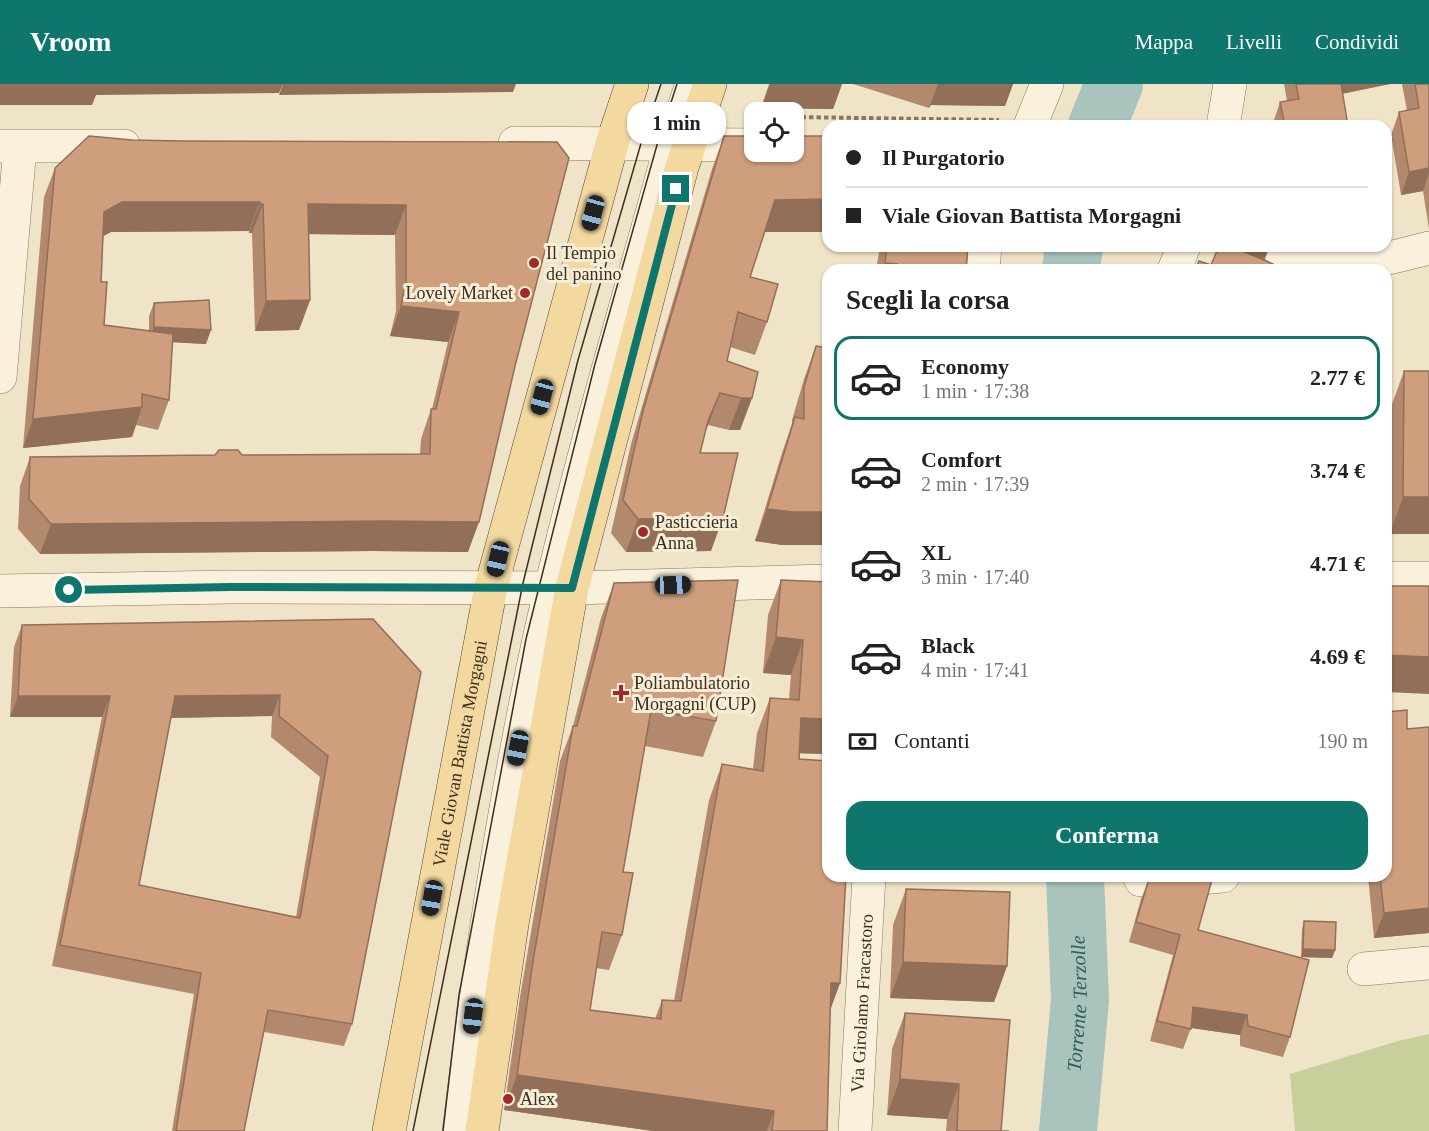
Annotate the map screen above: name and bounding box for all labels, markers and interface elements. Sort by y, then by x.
text: Vroom [30,26,111,57]
text: Mappa [1135,30,1193,54]
text: Livelli [1226,30,1282,54]
text: Condividi [1315,30,1399,54]
callout: 1 min [626,102,726,144]
map controls [744,102,804,162]
button: locate [744,102,804,162]
text: 1 min [652,112,701,134]
text: Il Purgatorio [882,145,1005,170]
route end [662,175,689,202]
car [580,193,606,233]
text: Viale Giovan Battista Morgagni [882,203,1181,228]
place label: Il Tempio del panino [546,243,621,284]
marker: Il Tempio del panino [527,256,541,270]
place label: Lovely Market [406,283,513,303]
text: Scegli la corsa [846,285,1009,315]
marker: Lovely Market [518,286,532,300]
icon: car [849,351,903,405]
text: Economy [921,354,1009,379]
text: 2.77 € [1310,365,1365,390]
car [529,377,555,417]
text: 1 min · 17:38 [921,380,1029,402]
icon: car [849,444,903,498]
text: Comfort [921,447,1002,472]
text: 3.74 € [1310,458,1365,483]
text: 2 min · 17:39 [921,473,1029,495]
place label: Pasticcieria Anna [655,512,738,553]
marker: Pasticcieria Anna [636,525,650,539]
icon: car [849,537,903,591]
car [485,539,511,579]
text: XL [921,540,952,565]
text: 4.71 € [1310,551,1365,576]
text: 3 min · 17:40 [921,566,1029,588]
car [655,575,691,595]
route start [55,576,82,603]
icon: car [849,630,903,684]
text: Black [921,633,975,658]
street label: Viale Giovan Battista Morgagni [429,639,491,869]
text: 4.69 € [1310,644,1365,669]
text: 4 min · 17:41 [921,659,1029,681]
place label: Poliambulatorio Morgagni (CUP) [634,673,756,715]
marker: Poliambulatorio Morgagni (CUP) [612,684,630,702]
icon: cash [846,725,879,758]
text: Contanti [894,728,970,753]
car [506,729,530,767]
text: 190 m [1317,730,1368,752]
button: Conferma [846,801,1368,870]
car [420,879,444,917]
street label: Via Girolamo Fracastoro [847,913,877,1093]
water label: Torrente Terzolle [1063,935,1091,1072]
car [462,997,484,1035]
place label: Alex [520,1089,555,1109]
marker: Alex [501,1092,515,1106]

